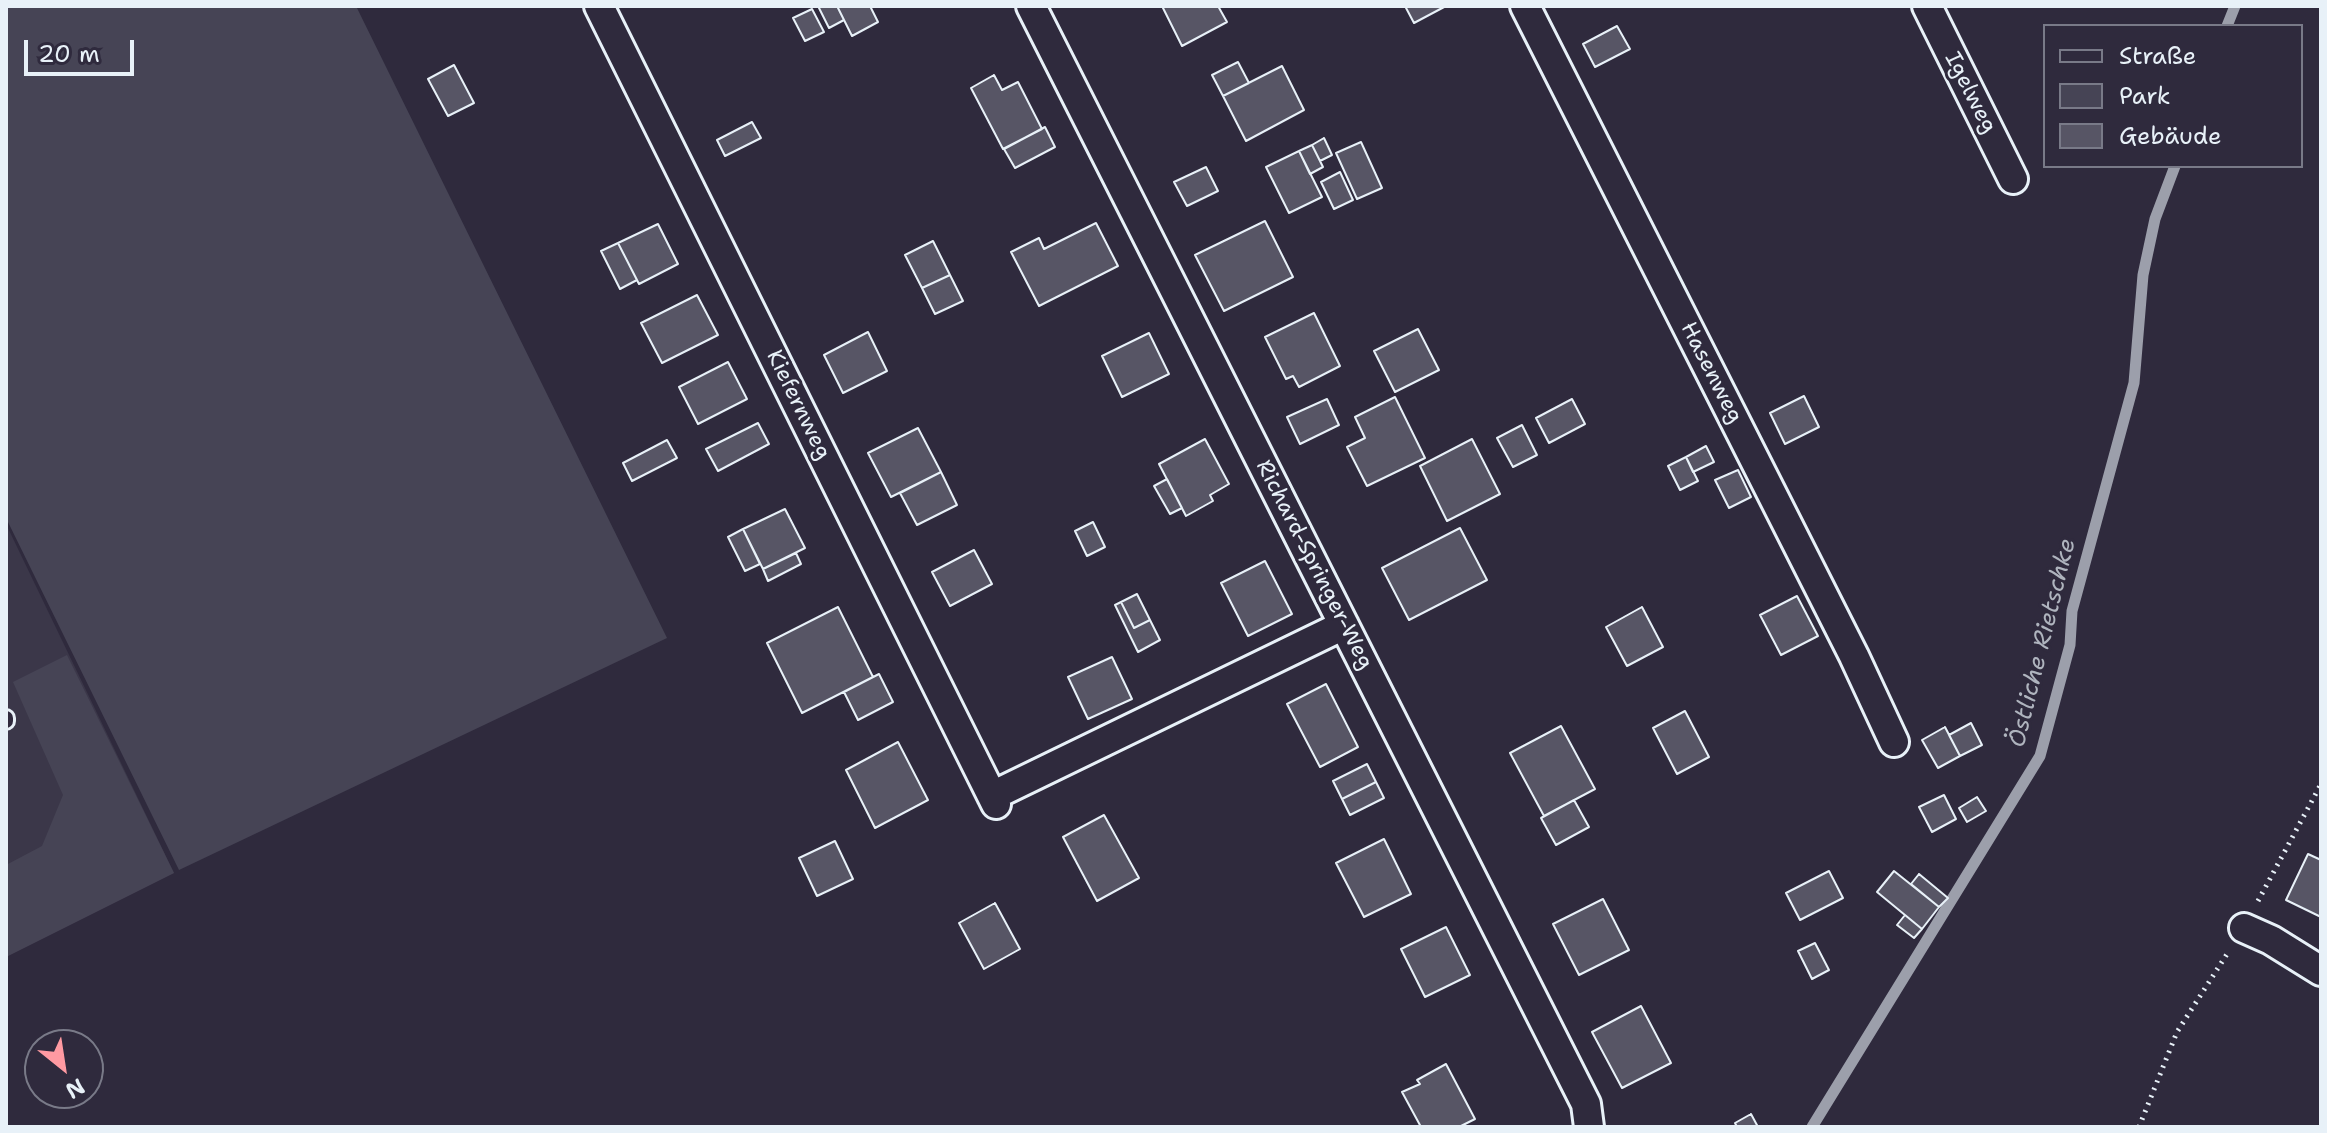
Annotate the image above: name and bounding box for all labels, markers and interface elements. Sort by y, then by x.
scale bar [28,24,138,74]
legend [2043,24,2303,168]
text: 20 m [38,38,100,70]
text: Straße [2119,40,2196,72]
street label: Igelweg [1938,48,2002,138]
text: Park [2119,80,2171,112]
text: Gebäude [2119,120,2221,152]
street label: Hasenweg [1674,318,1748,428]
street label: Kiefernweg [760,346,836,464]
street label: Richard-Springer-Weg [1250,456,1378,674]
water label: Östliche Rietschke [2003,536,2083,750]
north arrow [24,1029,104,1109]
text: N [60,1072,90,1105]

